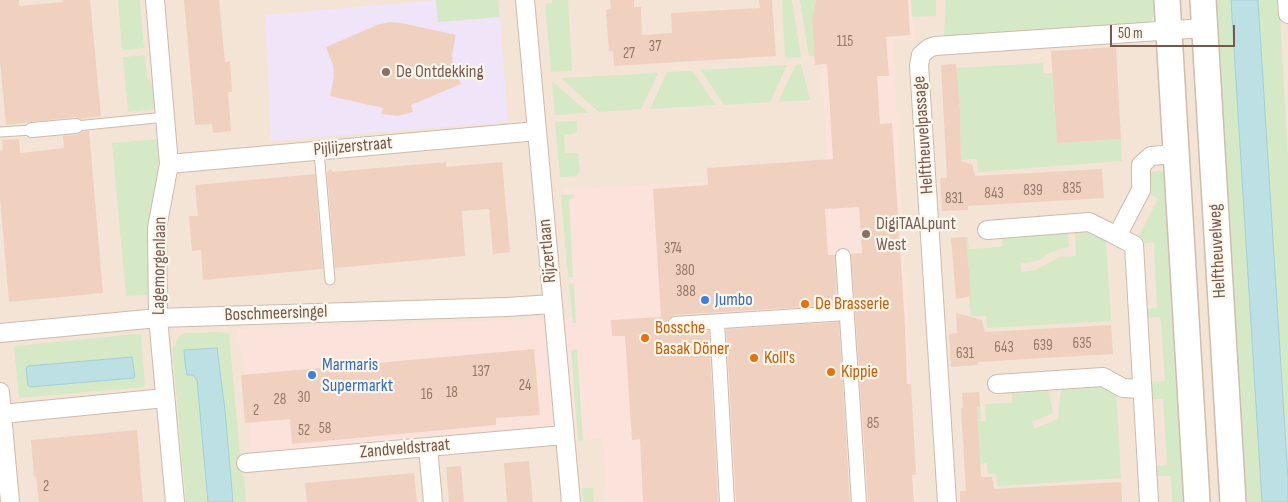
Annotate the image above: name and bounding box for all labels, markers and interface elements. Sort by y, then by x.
scale bar [1113,15,1238,47]
text: 50 m [1118,24,1143,43]
house number: 115 [837,33,853,51]
house number: 37 [649,38,661,56]
house number: 27 [623,45,635,63]
place label: De Ontdekking [396,61,484,83]
marker: De Ontdekking [380,66,392,78]
street label: Helftheuvelpassage [909,75,939,195]
street label: Pijlijzerstraat [313,133,393,161]
house number: 835 [1063,180,1081,198]
house number: 839 [1023,182,1043,200]
house number: 843 [984,185,1004,203]
house number: 831 [945,190,963,208]
street label: Helftheuvelweg [1205,203,1231,299]
place label: DigiTAALpunt West [876,213,956,255]
street label: Lagemorgenlaan [148,217,172,315]
street label: Rijzertlaan [534,218,562,284]
marker: DigiTAALpunt West [860,228,872,240]
house number: 374 [664,240,682,258]
house number: 380 [675,262,695,280]
house number: 388 [676,283,696,301]
place label: Jumbo [715,289,753,311]
place label: De Brasserie [815,293,889,315]
marker: Jumbo [699,294,711,306]
marker: De Brasserie [799,298,811,310]
street label: Boschmeersingel [224,301,328,327]
place label: Bossche Basak Döner [655,317,729,359]
marker: Bossche Basak Döner [639,332,651,344]
house number: 635 [1073,335,1091,353]
house number: 639 [1033,337,1053,355]
house number: 643 [994,339,1014,357]
house number: 631 [956,345,974,363]
place label: Koll's [764,347,795,369]
marker: Koll's [748,352,760,364]
place label: Marmaris Supermarkt [322,354,393,396]
place label: Kippie [841,361,878,383]
house number: 137 [472,363,490,381]
marker: Kippie [825,366,837,378]
marker: Marmaris Supermarkt [306,369,318,381]
house number: 24 [519,377,531,395]
house number: 18 [446,384,458,402]
house number: 16 [421,386,433,404]
house number: 30 [298,389,310,407]
house number: 28 [274,391,286,409]
house number: 2 [253,402,259,420]
house number: 85 [867,415,879,433]
house number: 58 [319,420,331,438]
house number: 52 [298,422,310,440]
street label: Zandveldstraat [359,434,451,464]
house number: 2 [43,478,49,496]

